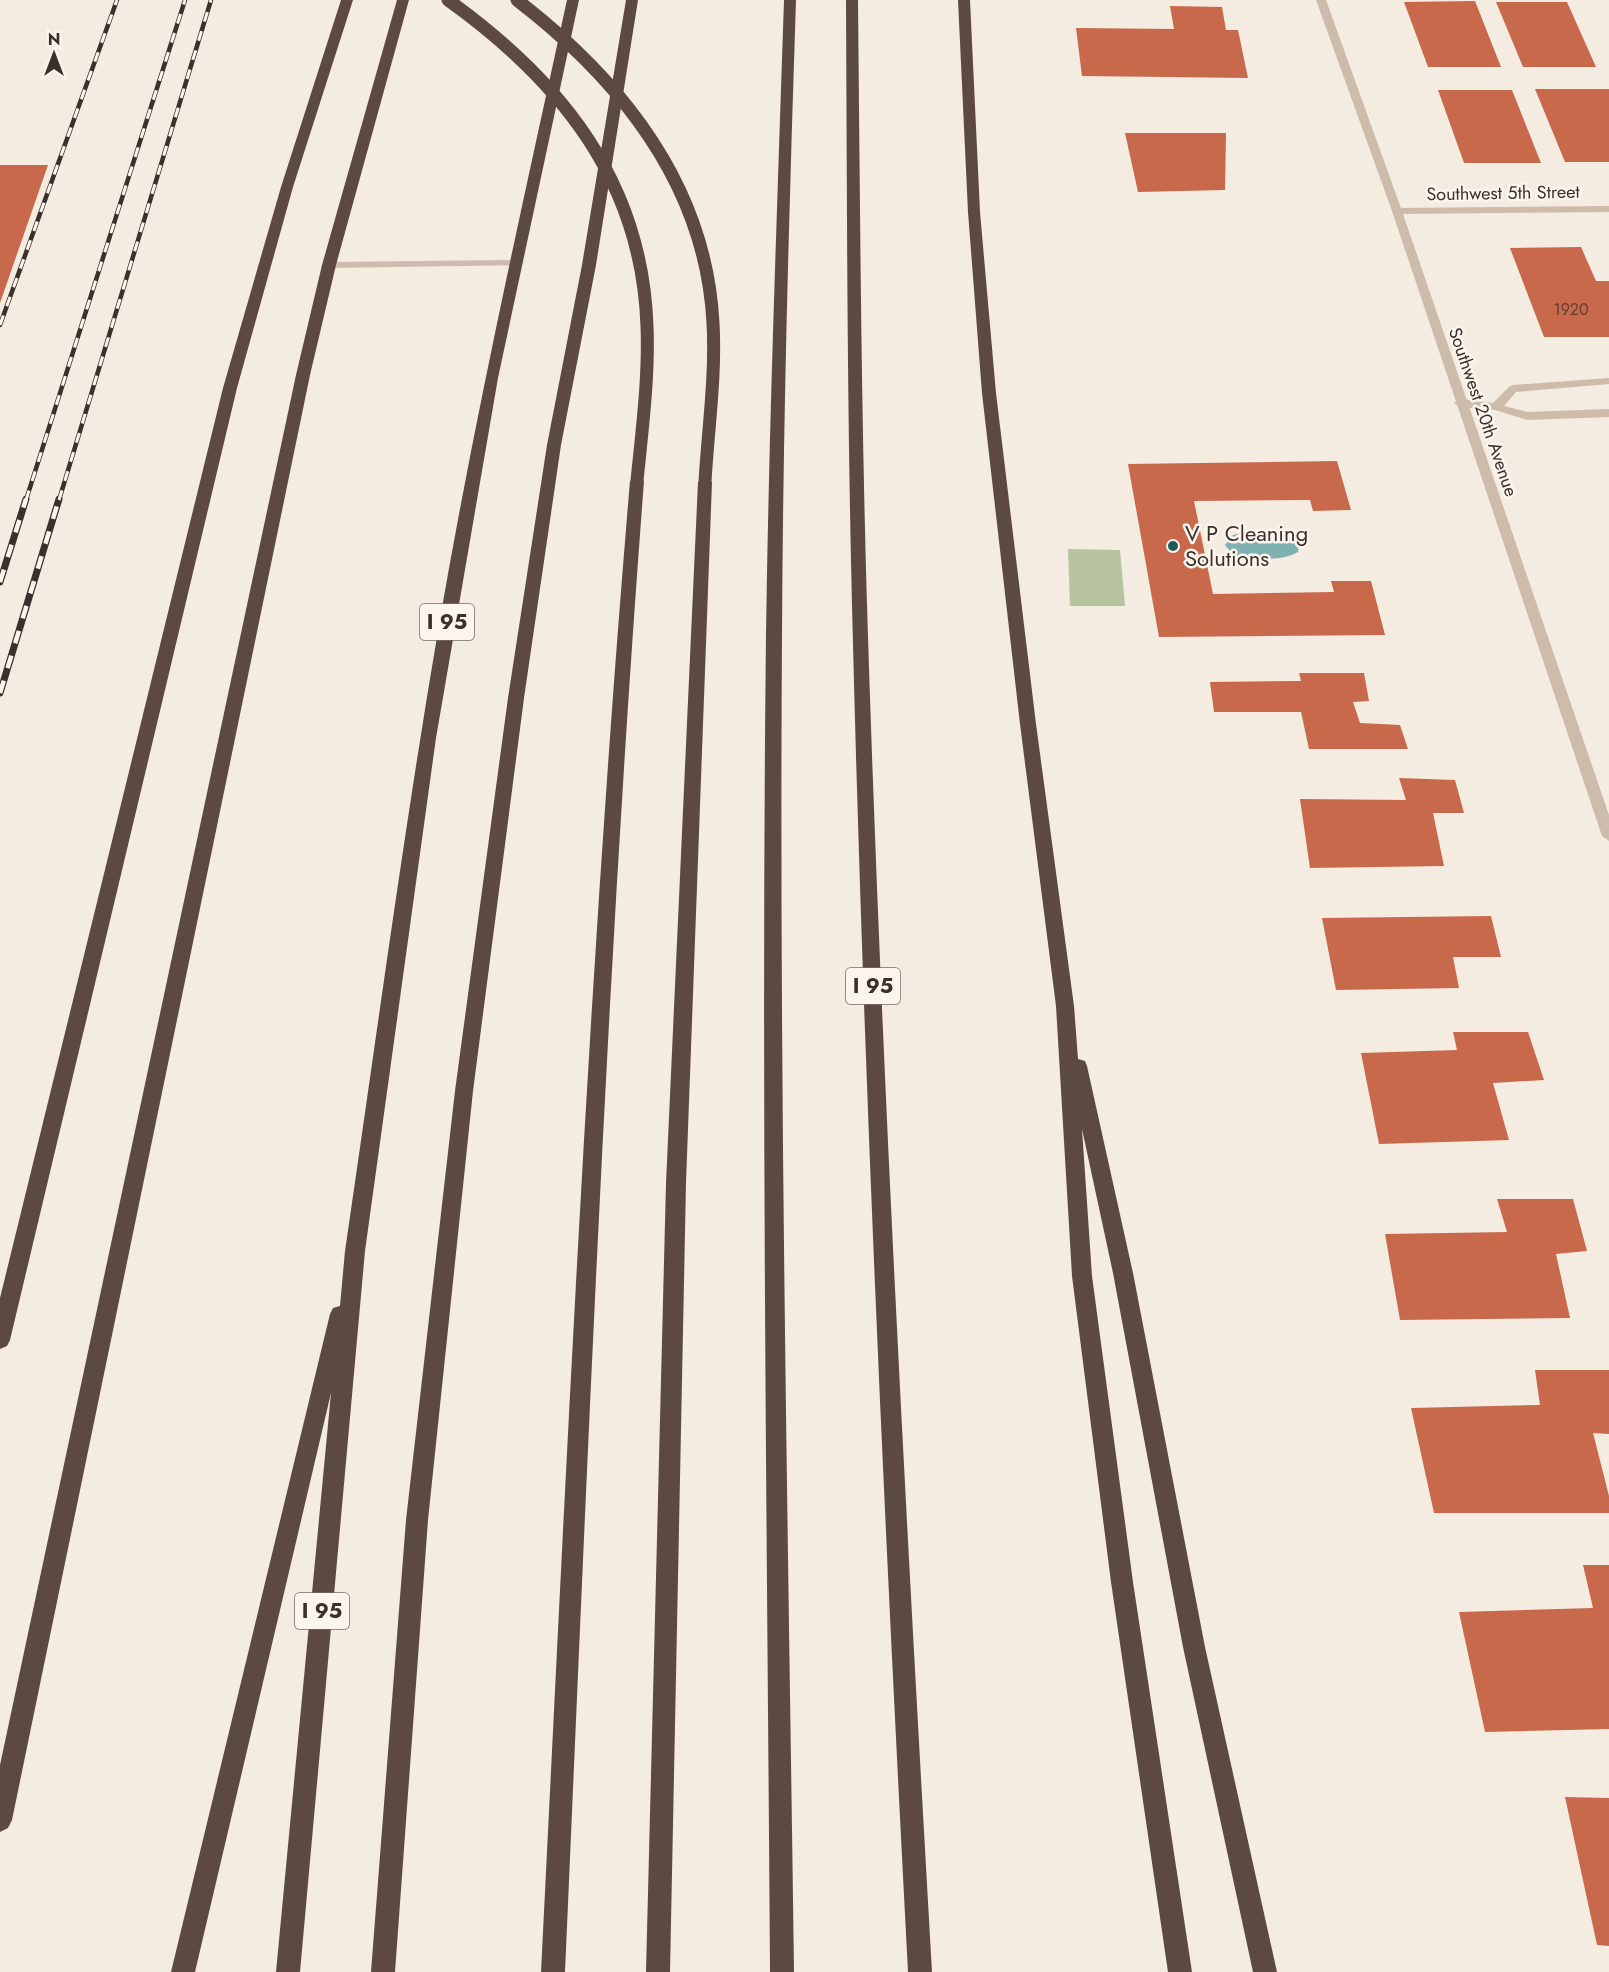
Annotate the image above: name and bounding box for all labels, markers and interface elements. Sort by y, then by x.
north arrow [24,24,84,84]
text: N [48,28,60,51]
street label: Southwest 5th Street [1426,179,1581,207]
house number: 1920 [1553,298,1589,321]
street label: Southwest 20th Avenue [1442,324,1524,500]
place label: V P Cleaning Solutions [1185,517,1308,574]
marker: V P Cleaning Solutions [1166,539,1180,553]
road number: I 95 [420,604,474,640]
road number: I 95 [846,968,900,1004]
road number: I 95 [295,1593,349,1629]

